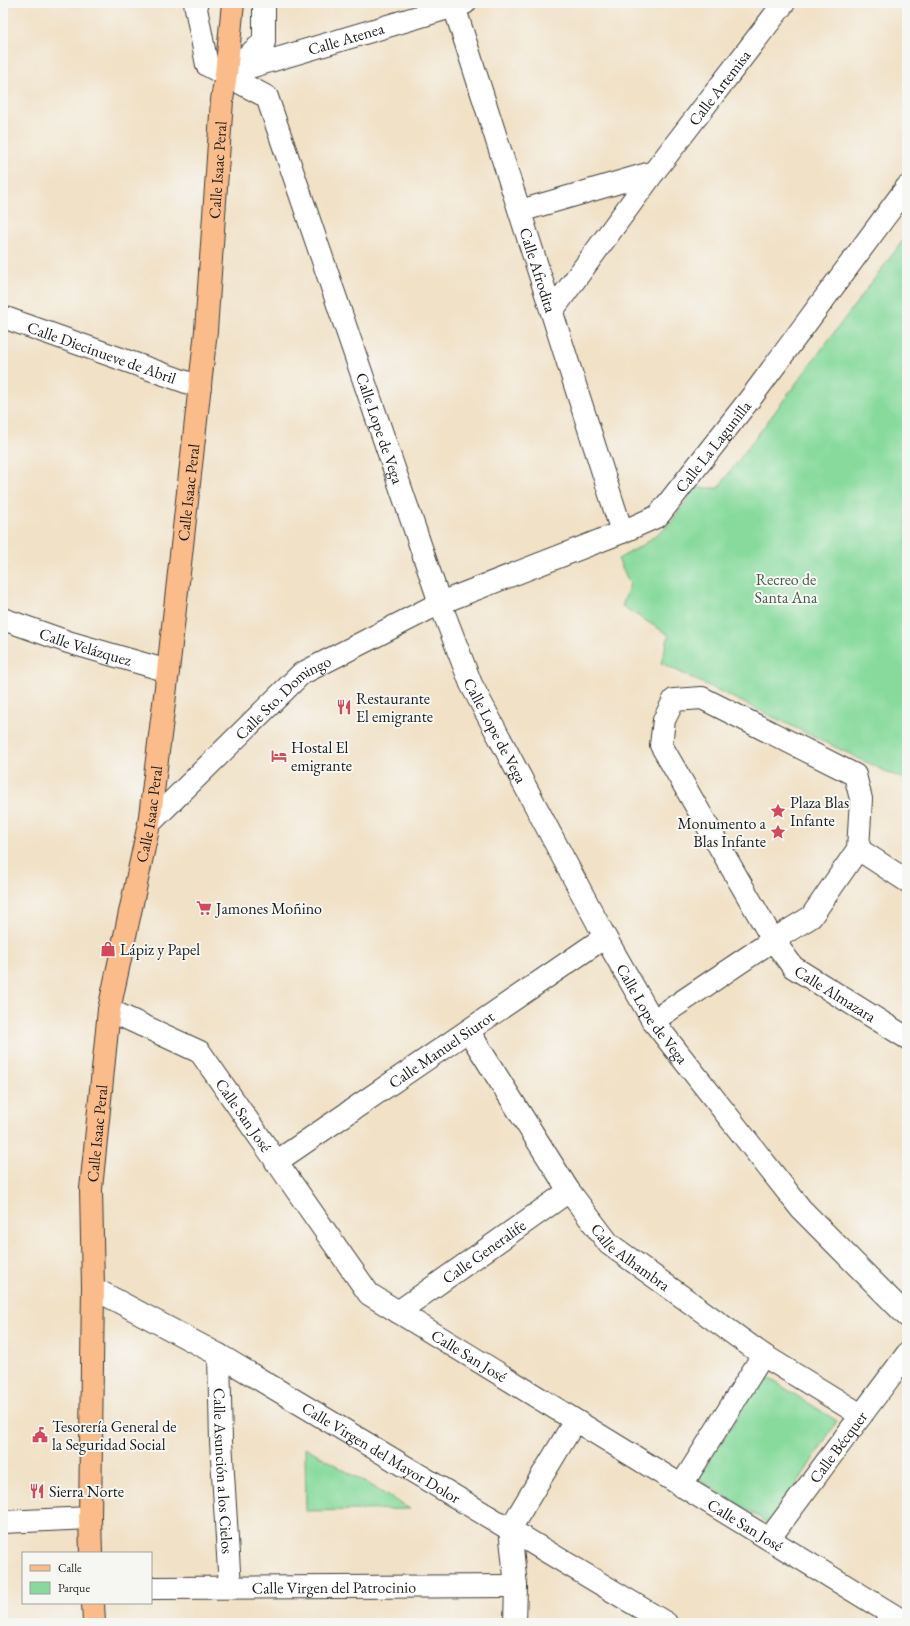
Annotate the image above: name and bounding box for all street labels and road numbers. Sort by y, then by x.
street label: Calle Atenea [305,17,387,60]
street label: Calle Artemisa [683,45,756,130]
street label: Calle Isaac Peral [204,120,232,219]
street label: Calle Afrodita [514,225,561,316]
street label: Calle Diecinueve de Abril [24,317,179,389]
street label: Calle Lope de Vega [351,370,409,487]
street label: Calle La Lagunilla [670,396,756,497]
street label: Calle Isaac Peral [173,443,204,542]
street label: Calle Velázquez [36,623,134,671]
street label: Calle Sto. Domingo [230,650,335,745]
street label: Calle Lope de Vega [459,675,532,787]
street label: Calle Isaac Peral [131,764,167,865]
street label: Calle Lope de Vega [611,960,693,1069]
street label: Calle Almazara [790,960,880,1028]
street label: Calle Manuel Siurot [384,1006,498,1093]
street label: Calle San José [211,1074,277,1156]
street label: Calle Isaac Peral [82,1083,112,1183]
street label: Calle Generalife [438,1215,530,1289]
street label: Calle Alhambra [586,1219,675,1296]
street label: Calle San José [427,1325,511,1387]
street label: Calle Asunción a los Cielos [209,1388,238,1555]
street label: Calle Virgen del Mayor Dolor [298,1397,465,1509]
street label: Calle Bécquer [804,1406,872,1487]
street label: Calle San José [703,1494,787,1556]
street label: Calle Virgen del Patrocinio [252,1577,416,1598]

